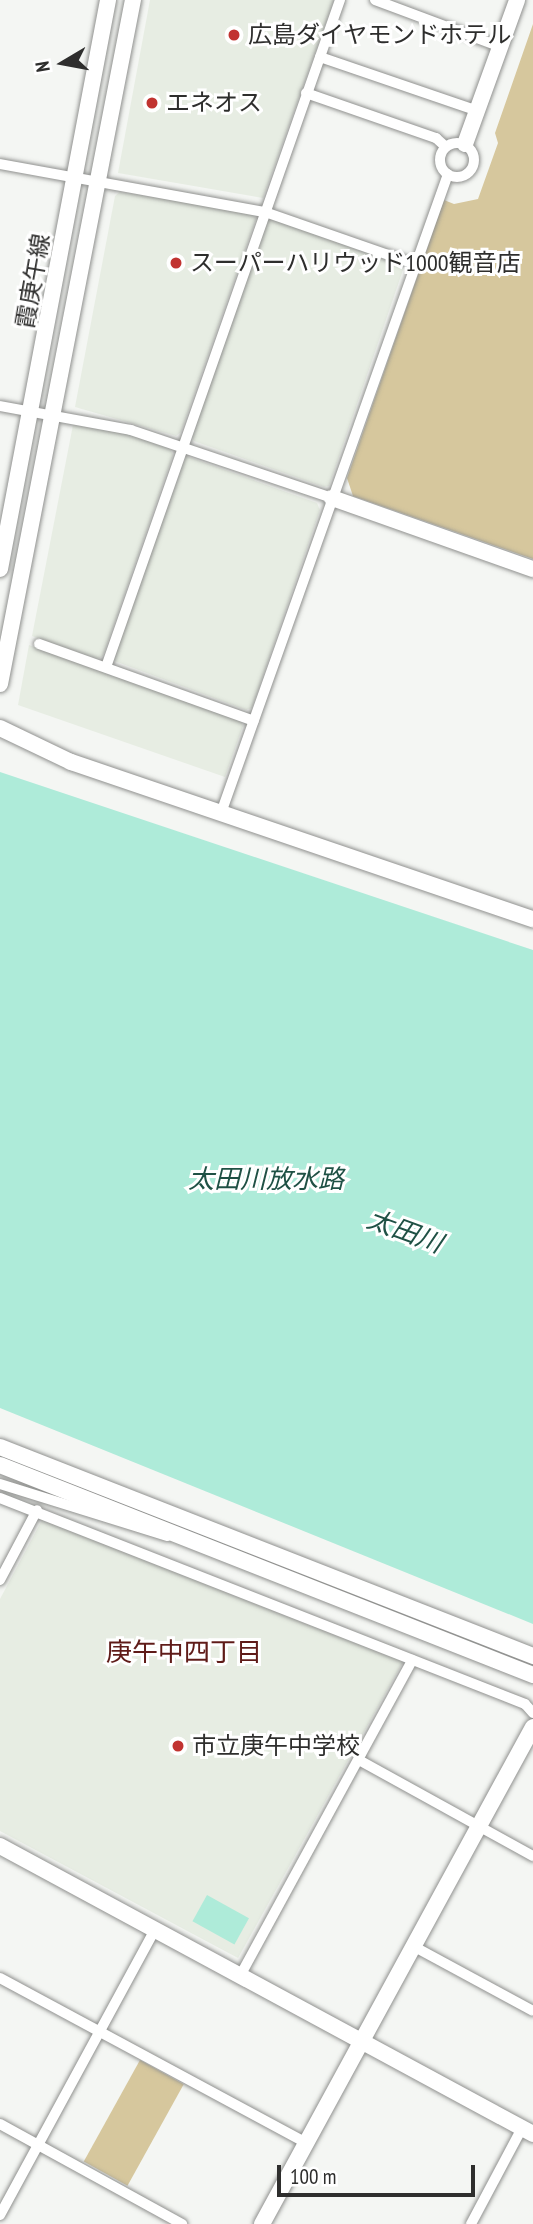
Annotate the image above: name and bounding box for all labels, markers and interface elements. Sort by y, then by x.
place label: 広島ダイヤモンドホテル [248,21,512,49]
marker: 広島ダイヤモンドホテル [226,27,242,43]
north arrow [28,28,98,98]
text: N [30,60,55,74]
place label: エネオス [166,89,262,117]
marker: エネオス [144,95,160,111]
street label: 霞庚午線 [10,231,56,331]
place label: スーパーハリウッド1000観音店 [190,249,521,277]
marker: スーパーハリウッド1000観音店 [168,255,184,271]
water label: 太田川放水路 [188,1163,344,1195]
water label: 太田川 [363,1203,447,1259]
district label: 庚午中四丁目 [106,1636,262,1668]
place label: 市立庚午中学校 [192,1732,360,1760]
marker: 市立庚午中学校 [170,1738,186,1754]
scale bar [281,2150,479,2194]
text: 100 m [290,2163,336,2190]

